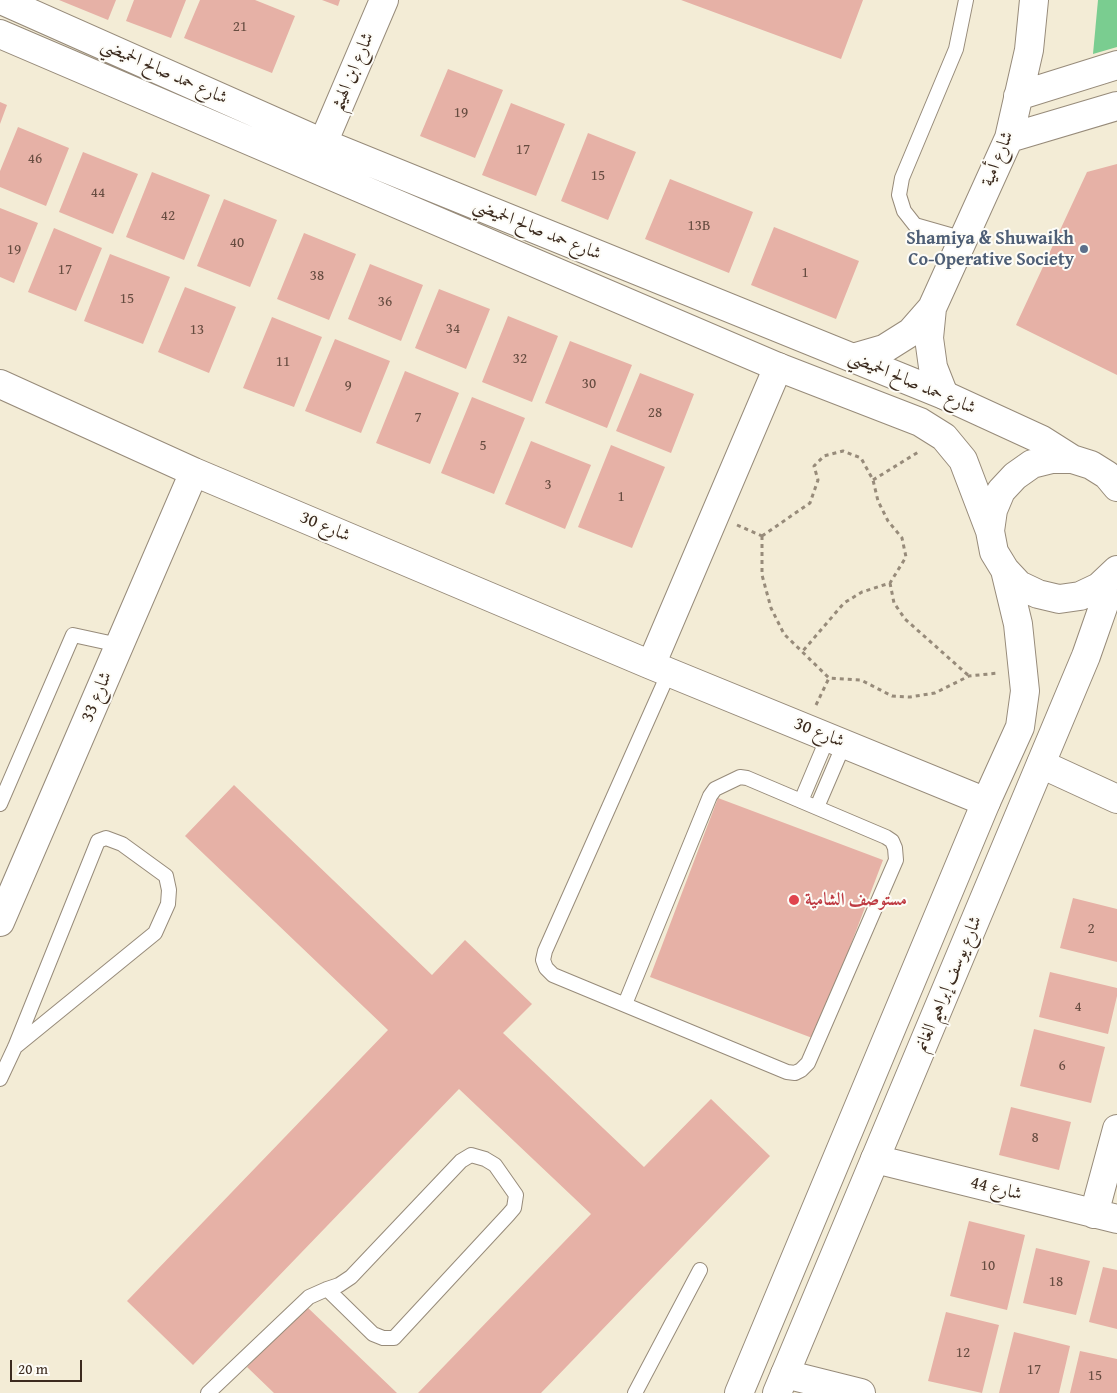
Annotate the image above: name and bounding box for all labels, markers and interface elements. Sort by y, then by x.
house number: 21 [233,18,247,36]
street label: شارع ابن الهيثم [327,29,379,115]
street label: شارع حمد صالح الحميضي [97,34,231,110]
house number: 19 [454,104,468,122]
street label: شارع أمية [977,128,1019,190]
house number: 17 [516,141,530,159]
house number: 46 [28,150,42,168]
house number: 15 [591,167,605,185]
house number: 44 [91,184,105,202]
street label: شارع حمد صالح الحميضي [470,194,604,266]
house number: 42 [161,207,175,225]
house number: 13B [688,217,710,235]
place label: Shamiya & Shuwaikh Co-Operative Society [906,228,1074,270]
house number: 40 [230,234,244,252]
house number: 19 [7,241,21,259]
marker: Shamiya & Shuwaikh Co-Operative Society [1078,243,1090,255]
house number: 17 [58,261,72,279]
house number: 1 [801,264,809,282]
house number: 38 [310,267,324,285]
house number: 15 [120,290,134,308]
house number: 36 [378,293,392,311]
house number: 34 [446,320,460,338]
house number: 13 [190,321,204,339]
street label: شارع حمد صالح الحميضي [845,346,979,420]
house number: 32 [513,350,527,368]
house number: 11 [276,353,290,371]
house number: 30 [582,375,596,393]
house number: 9 [344,377,352,395]
house number: 28 [648,404,662,422]
house number: 7 [414,409,422,427]
house number: 5 [479,437,487,455]
house number: 3 [544,476,552,494]
house number: 1 [617,488,625,506]
street label: شارع 30 [297,507,353,547]
street label: شارع 33 [77,669,117,725]
street label: شارع 30 [791,713,847,753]
place label: مستوصف الشامية [805,889,907,911]
marker: مستوصف الشامية [787,893,801,907]
street label: شارع يوسف إبراهيم الغانم [911,913,987,1055]
house number: 2 [1087,920,1095,938]
house number: 4 [1074,998,1082,1016]
house number: 6 [1058,1057,1066,1075]
house number: 8 [1031,1129,1039,1147]
street label: شارع 44 [968,1172,1024,1206]
house number: 10 [981,1257,995,1275]
house number: 18 [1049,1273,1063,1291]
house number: 12 [956,1344,970,1362]
scale bar [12,1350,85,1382]
text: 20 m [18,1358,48,1379]
house number: 17 [1027,1361,1041,1379]
house number: 15 [1088,1367,1102,1385]

